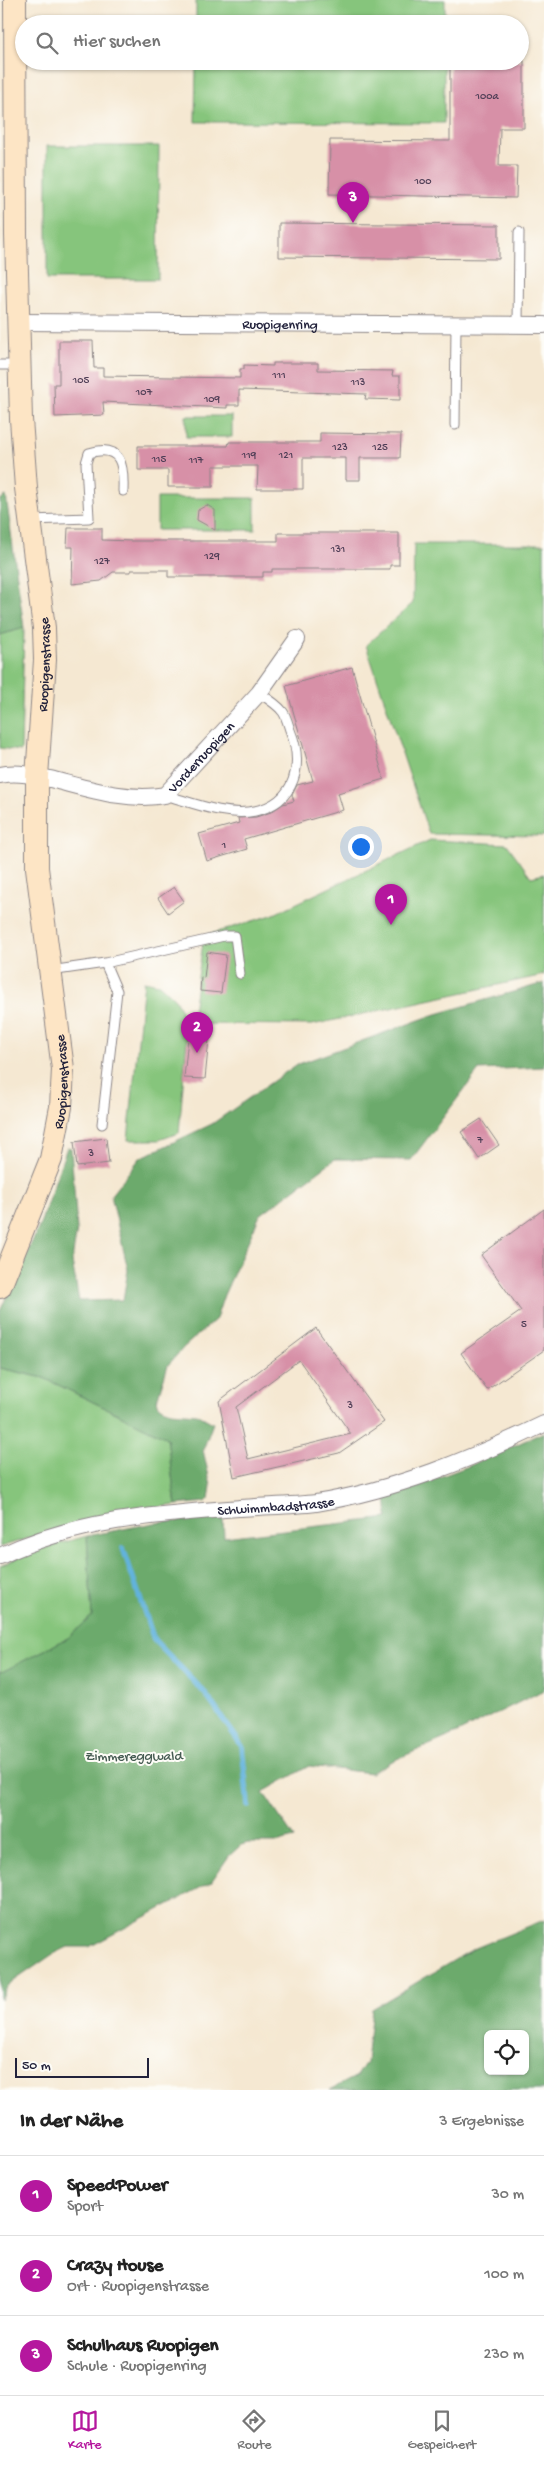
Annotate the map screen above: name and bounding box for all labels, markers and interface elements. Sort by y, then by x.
search box [15,15,529,70]
icon: search [33,29,61,57]
text: Hier suchen [73,31,160,54]
house number: 100a [474,91,499,103]
house number: 100 [414,176,431,188]
pin: 3 [337,182,369,223]
street label: Ruopigenring [242,317,318,335]
house number: 111 [271,370,286,382]
house number: 105 [72,375,89,387]
house number: 113 [350,377,366,389]
house number: 107 [135,387,152,399]
house number: 109 [203,394,221,406]
house number: 123 [331,442,348,454]
house number: 125 [371,442,388,454]
house number: 119 [241,450,257,462]
house number: 121 [278,450,293,462]
house number: 115 [151,454,167,466]
house number: 117 [188,455,204,467]
house number: 131 [330,544,345,556]
house number: 129 [203,551,220,563]
house number: 127 [93,556,110,568]
street label: Ruopigenstrasse [35,616,56,712]
street label: Vorderruopigen [165,719,240,798]
your location [348,834,374,860]
house number: 1 [221,840,226,852]
pin: 1 [375,884,407,925]
pin: 2 [181,1012,213,1053]
street label: Ruopigenstrasse [51,1033,74,1131]
house number: 7 [476,1135,483,1147]
house number: 3 [87,1148,94,1160]
house number: 5 [521,1319,527,1331]
house number: 3 [346,1400,353,1412]
street label: Schwimmbadstrasse [217,1494,337,1521]
park label: Zimmereggwald [85,1749,184,1766]
map controls [484,2030,529,2075]
button: locate [484,2030,529,2075]
scale bar [15,2055,149,2078]
text: 50 m [22,2058,51,2075]
text: In der Nähe [20,2110,123,2135]
text: 3 Ergebnisse [439,2113,524,2132]
text: SpeedPower [67,2175,168,2198]
text: 1 [33,2186,39,2205]
text: 30 m [491,2186,524,2205]
text: Sport [67,2198,103,2217]
text: Crazy House [67,2255,163,2278]
text: 2 [32,2266,40,2285]
text: 100 m [484,2266,524,2285]
text: Ort · Ruopigenstrasse [67,2278,209,2297]
text: Schulhaus Ruopigen [67,2335,219,2358]
text: 3 [32,2346,40,2365]
text: 230 m [484,2346,524,2365]
text: Schule · Ruopigenring [67,2358,207,2377]
tab: Karte [68,2407,101,2454]
tab: Route [237,2407,271,2454]
tab: Gespeichert [407,2407,476,2454]

